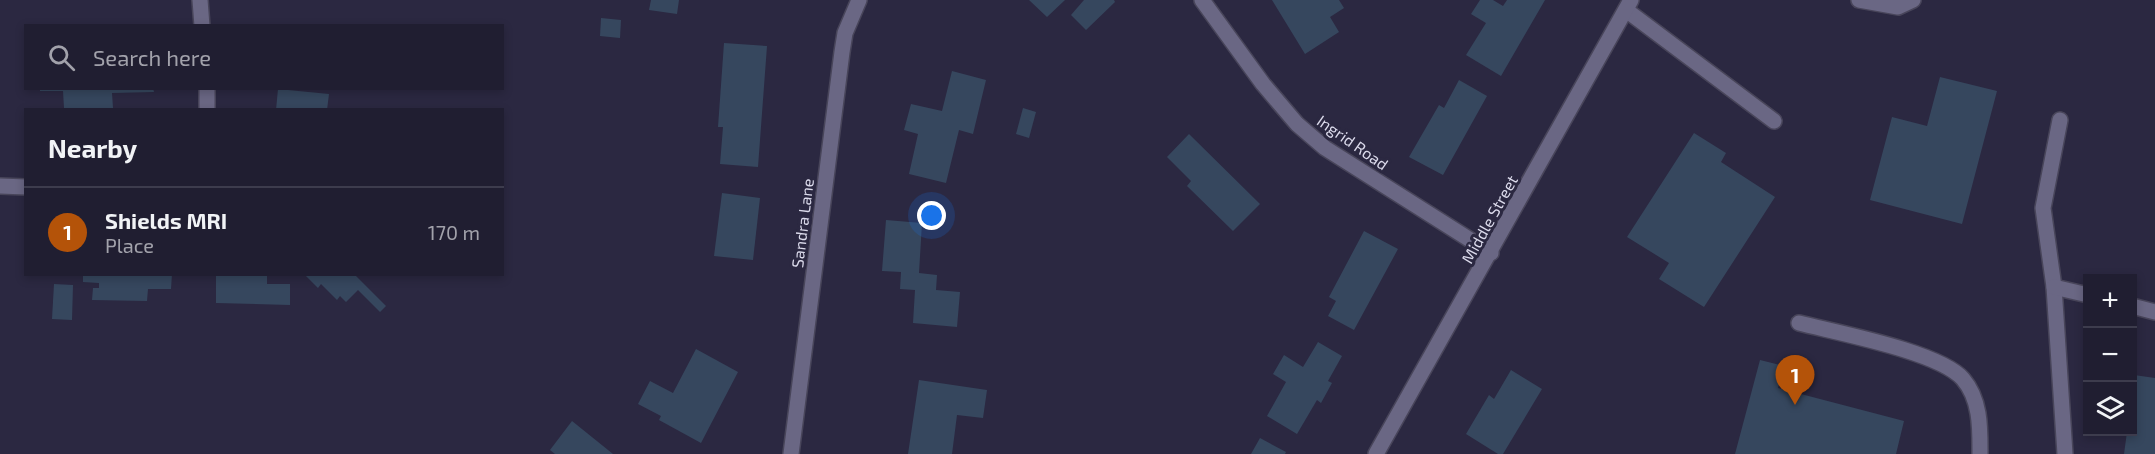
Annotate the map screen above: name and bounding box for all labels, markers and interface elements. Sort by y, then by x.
search box [24,24,504,90]
icon: search [45,41,78,74]
text: Search here [93,44,211,70]
street label: Ingrid Road [1314,111,1392,173]
text: Nearby [48,132,137,163]
street label: Middle Street [1457,172,1521,266]
street label: Sandra Lane [787,177,817,269]
your location [917,201,946,230]
text: Shields MRI [105,207,227,233]
text: 1 [63,220,72,244]
text: 170 m [428,220,480,244]
text: Place [105,233,154,257]
map controls [2083,274,2137,436]
button: + [2083,274,2137,328]
button: − [2083,328,2137,382]
pin: 1 [1776,356,1814,405]
button: layers [2083,382,2137,436]

